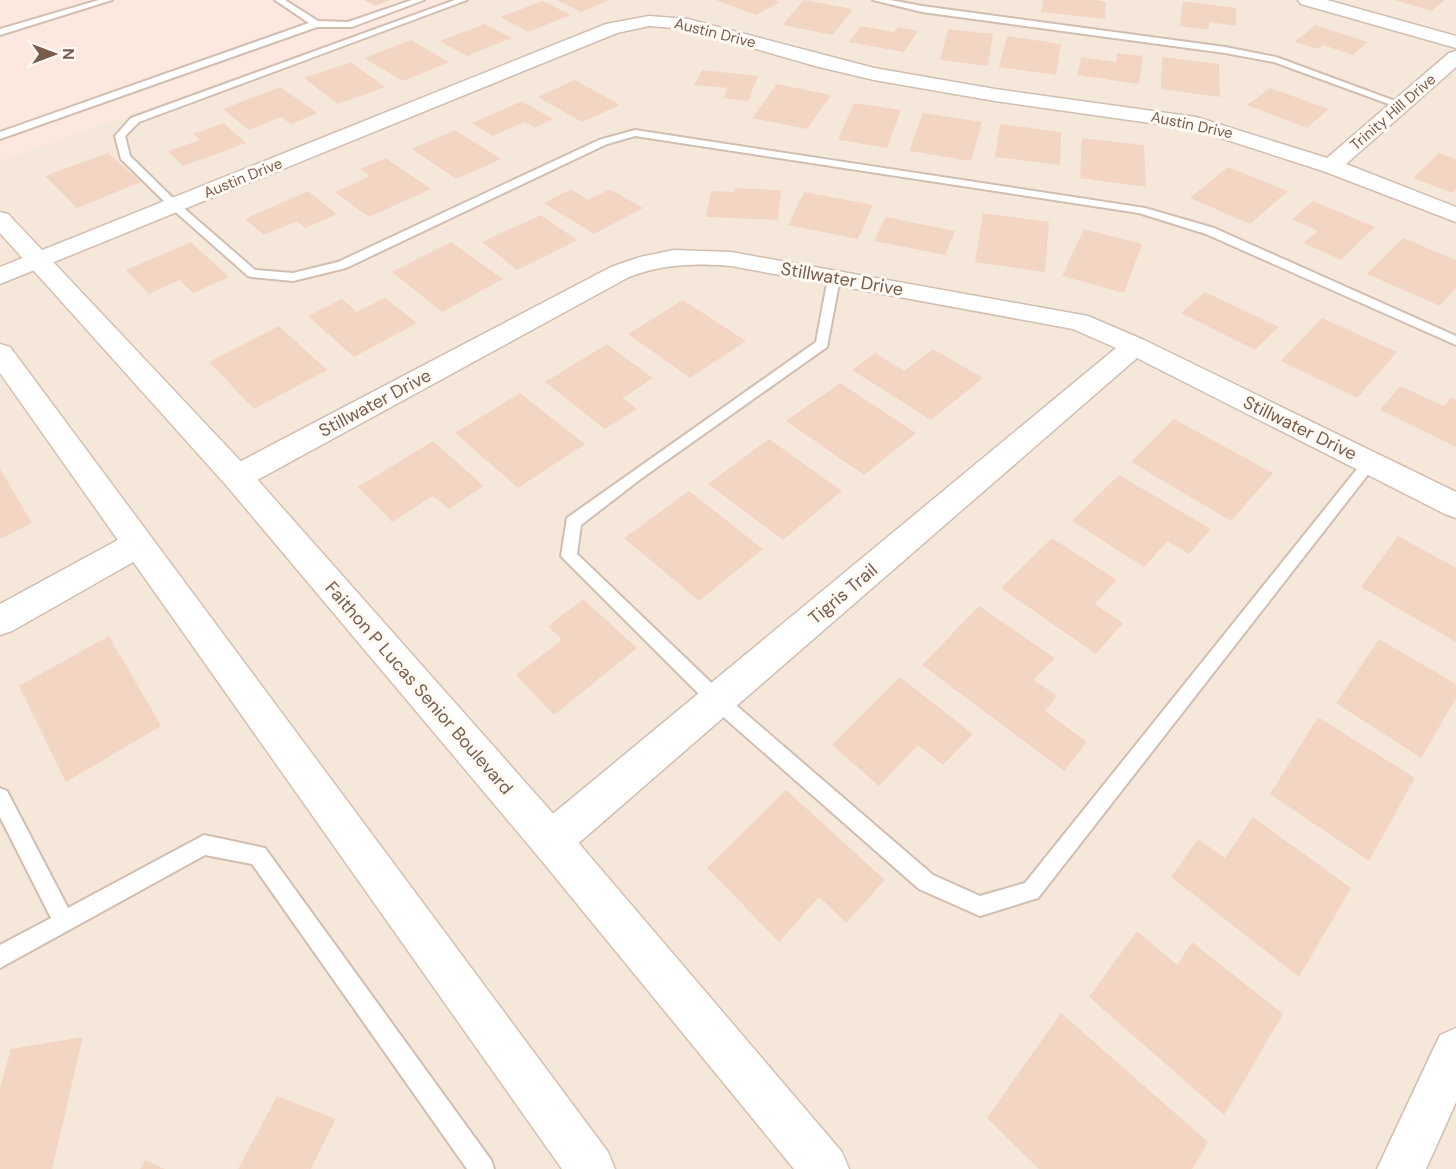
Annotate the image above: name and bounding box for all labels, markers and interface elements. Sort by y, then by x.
street label: Austin Drive [672,13,758,53]
north arrow [24,24,84,84]
text: N [58,48,79,60]
street label: Trinity Hill Drive [1346,69,1440,155]
street label: Austin Drive [1149,107,1235,143]
street label: Austin Drive [201,153,285,203]
street label: Stillwater Drive [779,256,905,302]
street label: Stillwater Drive [315,363,435,443]
street label: Stillwater Drive [1239,390,1361,466]
street label: Tigris Trail [803,558,883,630]
street label: Faithon P Lucas Senior Boulevard [320,576,518,800]

